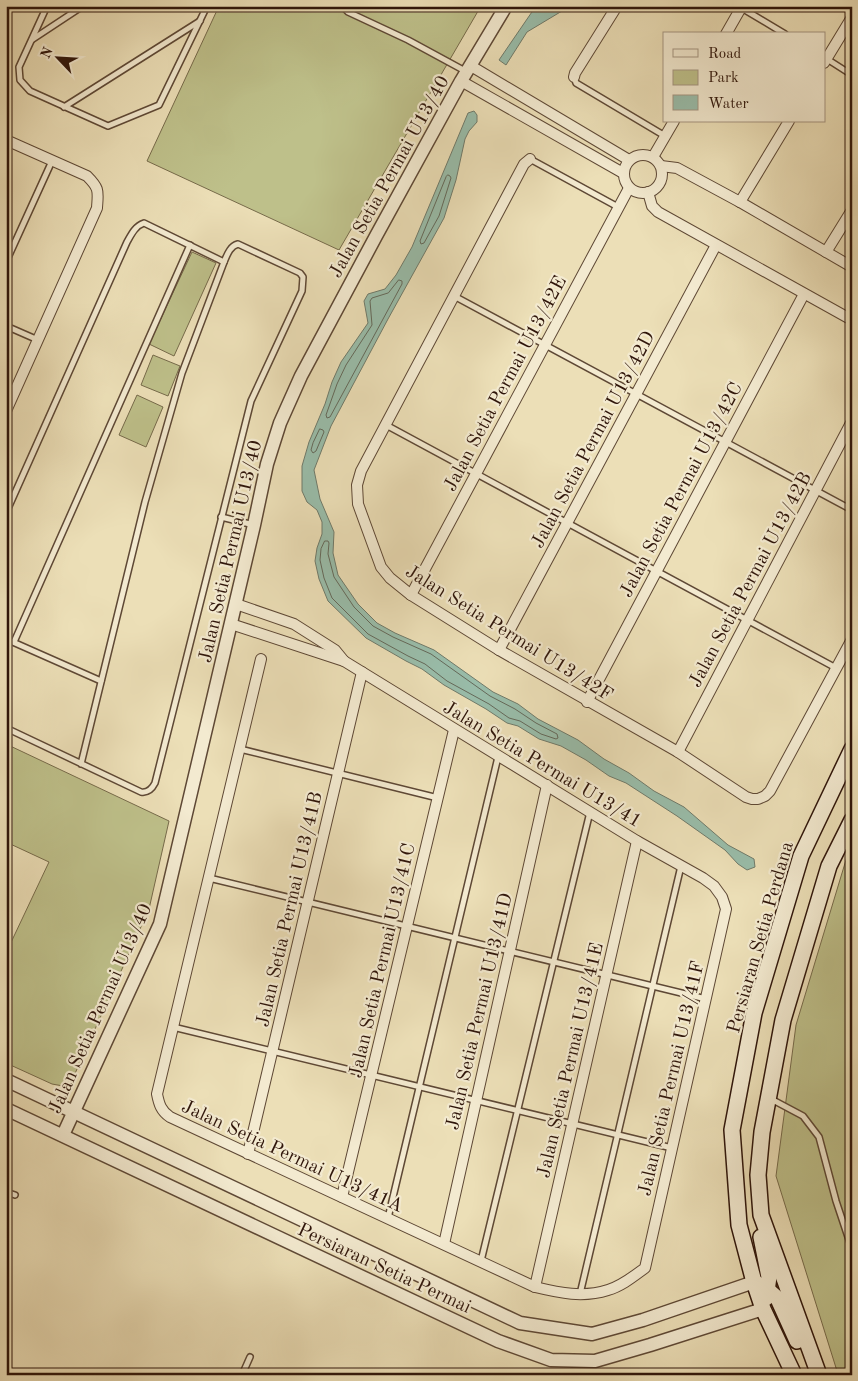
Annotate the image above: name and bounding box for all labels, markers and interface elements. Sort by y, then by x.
north arrow [32,32,82,82]
legend [663,32,826,122]
text: N [39,45,56,61]
text: Road [708,47,742,62]
text: Park [708,71,739,86]
street label: Jalan Setia Permai U13/40 [327,73,454,281]
text: Water [708,97,749,112]
street label: Jalan Setia Permai U13/42E [441,273,571,495]
street label: Jalan Setia Permai U13/42D [529,329,659,552]
street label: Jalan Setia Permai U13/42C [617,380,747,601]
street label: Jalan Setia Permai U13/40 [197,439,266,665]
street label: Jalan Setia Permai U13/42B [686,469,816,691]
street label: Jalan Setia Permai U13/42F [402,562,616,706]
street label: Jalan Setia Permai U13/41 [439,698,644,832]
street label: Jalan Setia Permai U13/41B [254,790,327,1029]
street label: Persiaran Setia Perdana [725,839,798,1036]
street label: Jalan Setia Permai U13/41C [347,841,420,1080]
street label: Jalan Setia Permai U13/41D [444,891,517,1132]
street label: Jalan Setia Permai U13/40 [46,901,156,1117]
street label: Jalan Setia Permai U13/41E [535,941,608,1180]
street label: Jalan Setia Permai U13/41F [636,959,709,1198]
street label: Jalan Setia Permai U13/41A [178,1097,406,1217]
street label: Persiaran Setia Permai [294,1221,474,1318]

